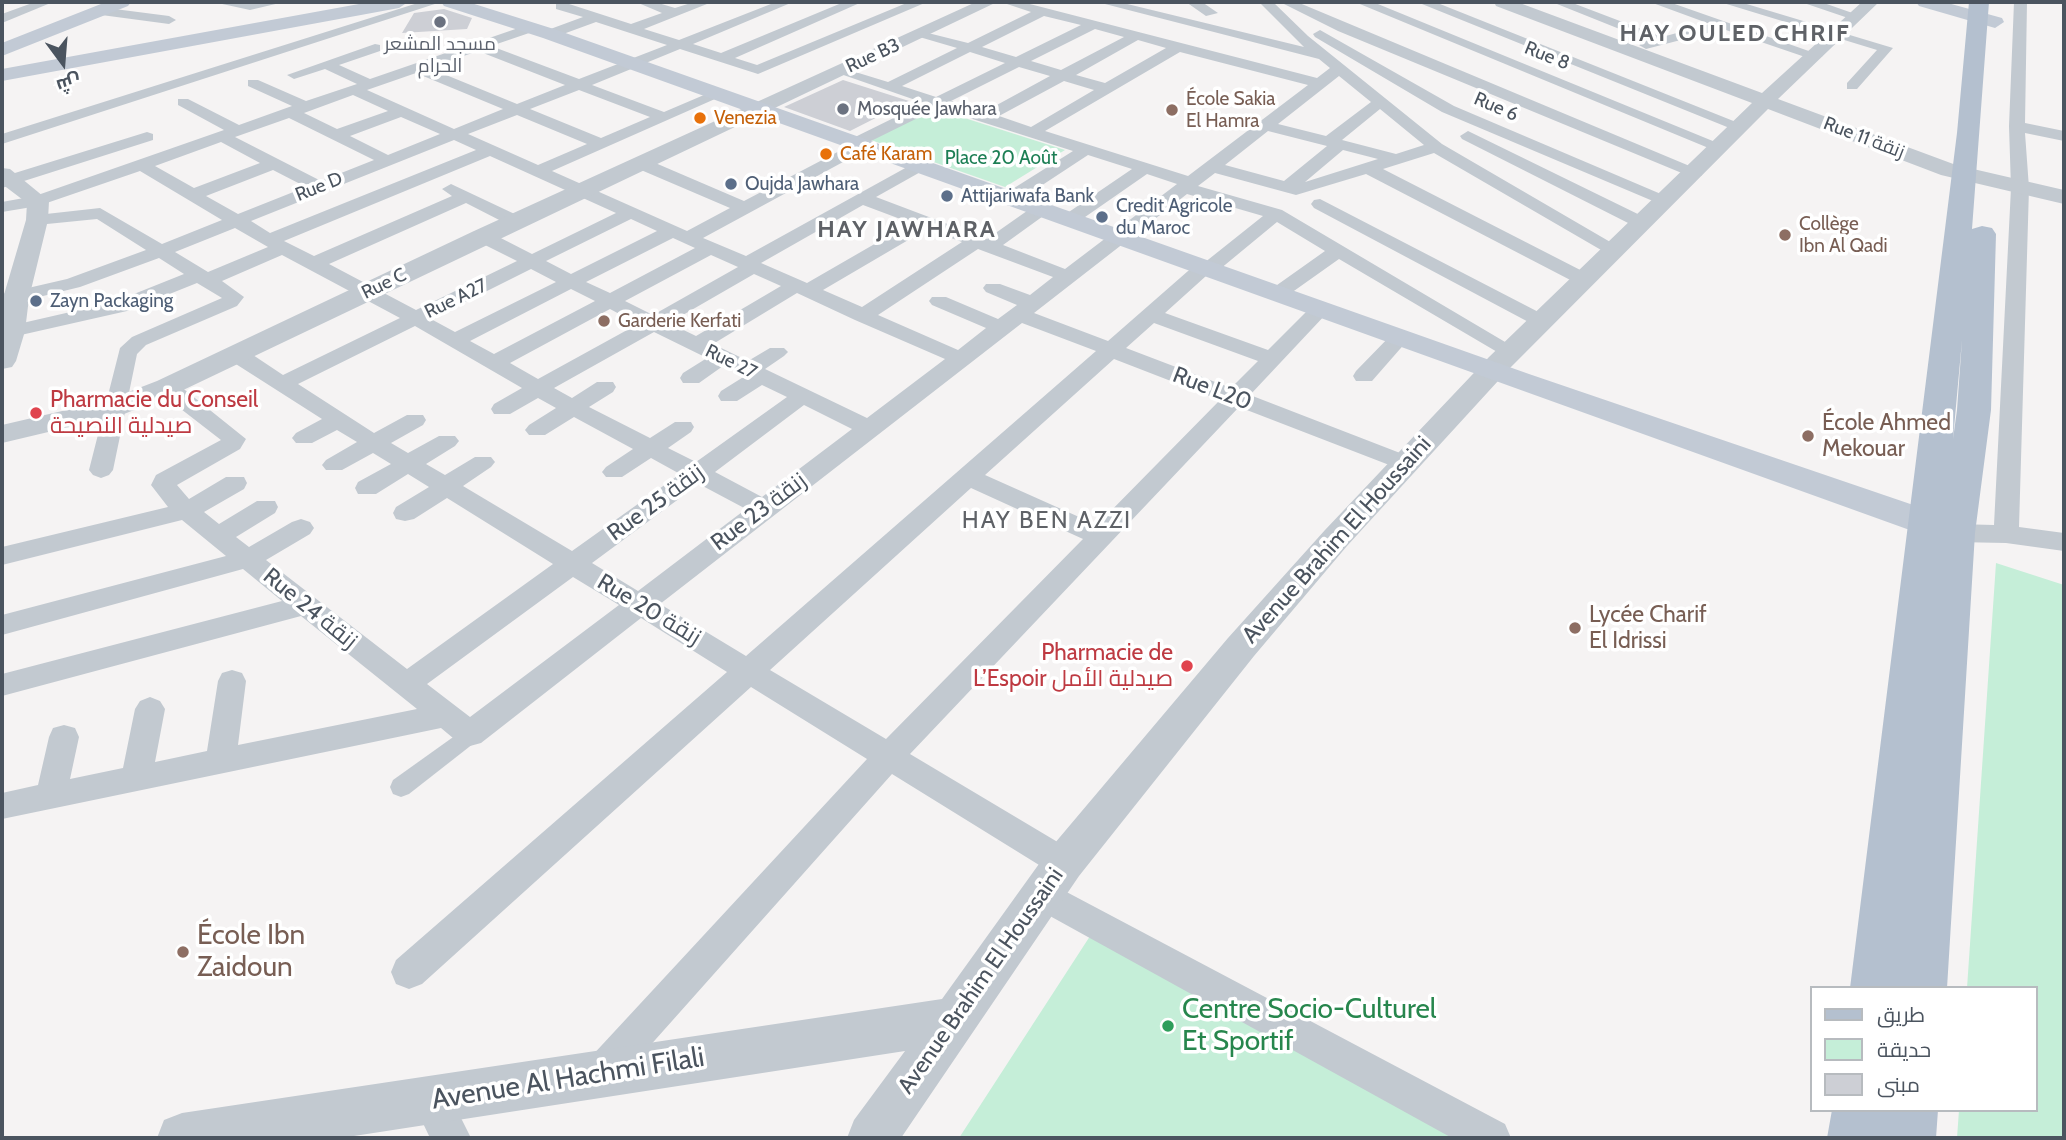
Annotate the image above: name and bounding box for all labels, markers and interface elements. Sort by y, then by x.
marker: مسجد المشعر الحرام [432,14,448,30]
district label: HAY OULED CHRIF [1621,20,1849,48]
north arrow [28,28,98,98]
place label: مسجد المشعر الحرام [384,33,496,77]
street label: Rue B3 [842,34,904,78]
street label: Rue 8 [1521,37,1573,75]
text: ش [54,69,84,98]
place label: École Sakia El Hamra [1186,88,1275,132]
street label: Rue 6 [1470,88,1522,126]
place label: Mosquée Jawhara [857,98,996,120]
marker: Mosquée Jawhara [835,101,851,117]
marker: École Sakia El Hamra [1164,102,1180,118]
place label: Venezia [714,107,777,129]
marker: Venezia [692,110,708,126]
street label: Rue 11 زنقة [1820,112,1908,164]
place label: Café Karam [840,143,932,165]
marker: Café Karam [818,146,834,162]
park label: Place 20 Août [945,147,1057,169]
street label: Rue D [292,167,346,207]
place label: Oujda Jawhara [745,173,859,195]
marker: Oujda Jawhara [723,176,739,192]
place label: Attijariwafa Bank [961,185,1094,207]
marker: Attijariwafa Bank [939,188,955,204]
place label: Credit Agricole du Maroc [1116,195,1232,239]
marker: Credit Agricole du Maroc [1094,209,1110,225]
place label: Collège Ibn Al Qadi [1799,213,1888,257]
district label: HAY JAWHARA [819,216,995,244]
marker: Collège Ibn Al Qadi [1777,227,1793,243]
street label: Rue C [358,263,410,305]
street label: Rue A27 [421,274,491,324]
place label: Zayn Packaging [50,290,173,312]
marker: Zayn Packaging [28,293,44,309]
place label: Garderie Kerfati [618,310,741,332]
marker: Garderie Kerfati [596,313,612,329]
street label: Rue 27 [701,340,761,384]
street label: Rue L20 [1169,361,1255,417]
place label: Pharmacie du Conseil صيدلية النصيحة [50,386,258,440]
marker: Pharmacie du Conseil صيدلية النصيحة [28,405,44,421]
place label: École Ahmed Mekouar [1822,409,1951,463]
marker: École Ahmed Mekouar [1800,428,1816,444]
street label: Avenue Brahim El Houssaini [1237,431,1437,649]
street label: Rue 25 زنقة [602,459,710,547]
street label: Rue 23 زنقة [706,467,812,557]
district label: HAY BEN AZZI [963,507,1131,535]
street label: Rue 24 زنقة [257,563,363,655]
street label: Rue 20 زنقة [592,568,706,652]
place label: Lycée Charif El Idrissi [1589,601,1707,655]
marker: Lycée Charif El Idrissi [1567,620,1583,636]
place label: Pharmacie de L’Espoir صيدلية الأمل [973,639,1173,693]
marker: Pharmacie de L’Espoir صيدلية الأمل [1179,658,1195,674]
street label: Avenue Brahim El Houssaini [892,863,1070,1099]
place label: École Ibn Zaidoun [197,919,305,985]
marker: École Ibn Zaidoun [175,944,191,960]
legend [1811,986,2038,1112]
place label: Centre Socio-Culturel Et Sportif [1182,993,1436,1059]
text: طريق [1877,1002,1925,1027]
marker: Centre Socio-Culturel Et Sportif [1160,1018,1176,1034]
text: حديقة [1877,1037,1931,1062]
street label: Avenue Al Hachmi Filali [429,1041,707,1117]
text: مبنى [1877,1072,1920,1097]

